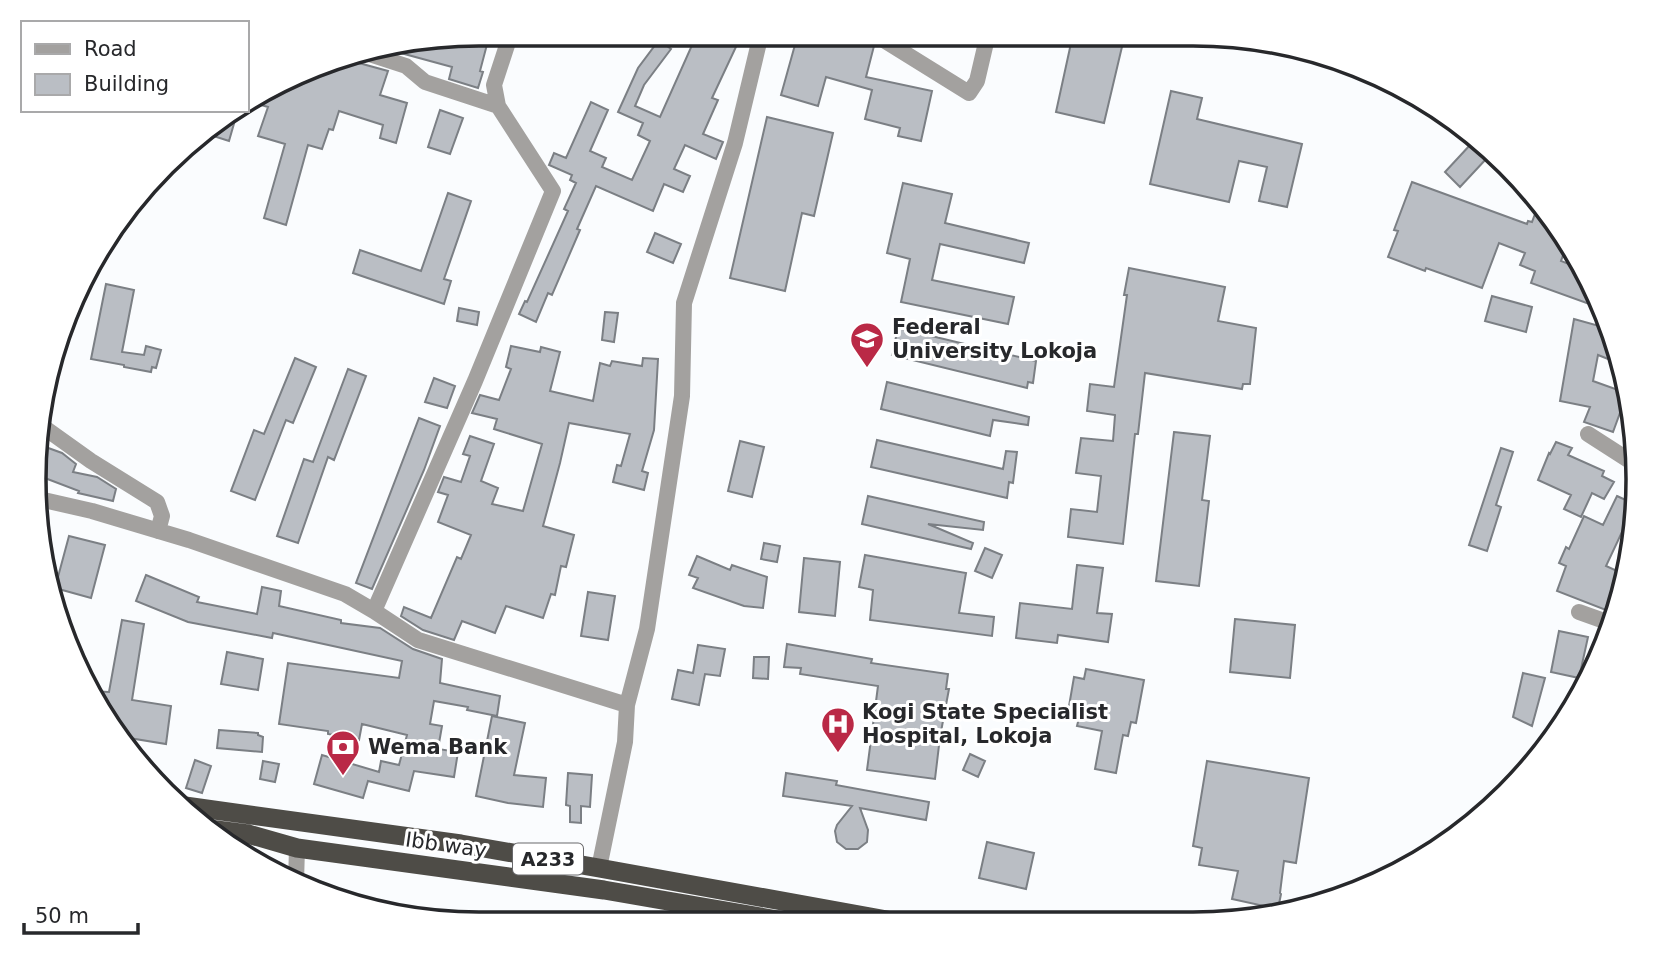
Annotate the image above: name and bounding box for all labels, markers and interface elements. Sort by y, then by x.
legend [21,21,248,112]
text: Road [84,37,137,61]
text: Building [84,72,169,96]
place label: Federal University Lokoja [892,315,1097,363]
school or university icon: Federal University Lokoja [848,320,886,369]
place label: Kogi State Specialist Hospital, Lokoja [862,700,1108,748]
hospital icon: Kogi State Specialist Hospital, Lokoja [819,705,857,754]
bank icon: Wema Bank [324,728,362,777]
place label: Wema Bank [368,735,508,759]
street label: Ibb way [404,827,488,863]
road number: A233 [513,844,583,874]
scale bar [24,892,138,936]
text: 50 m [35,904,89,928]

